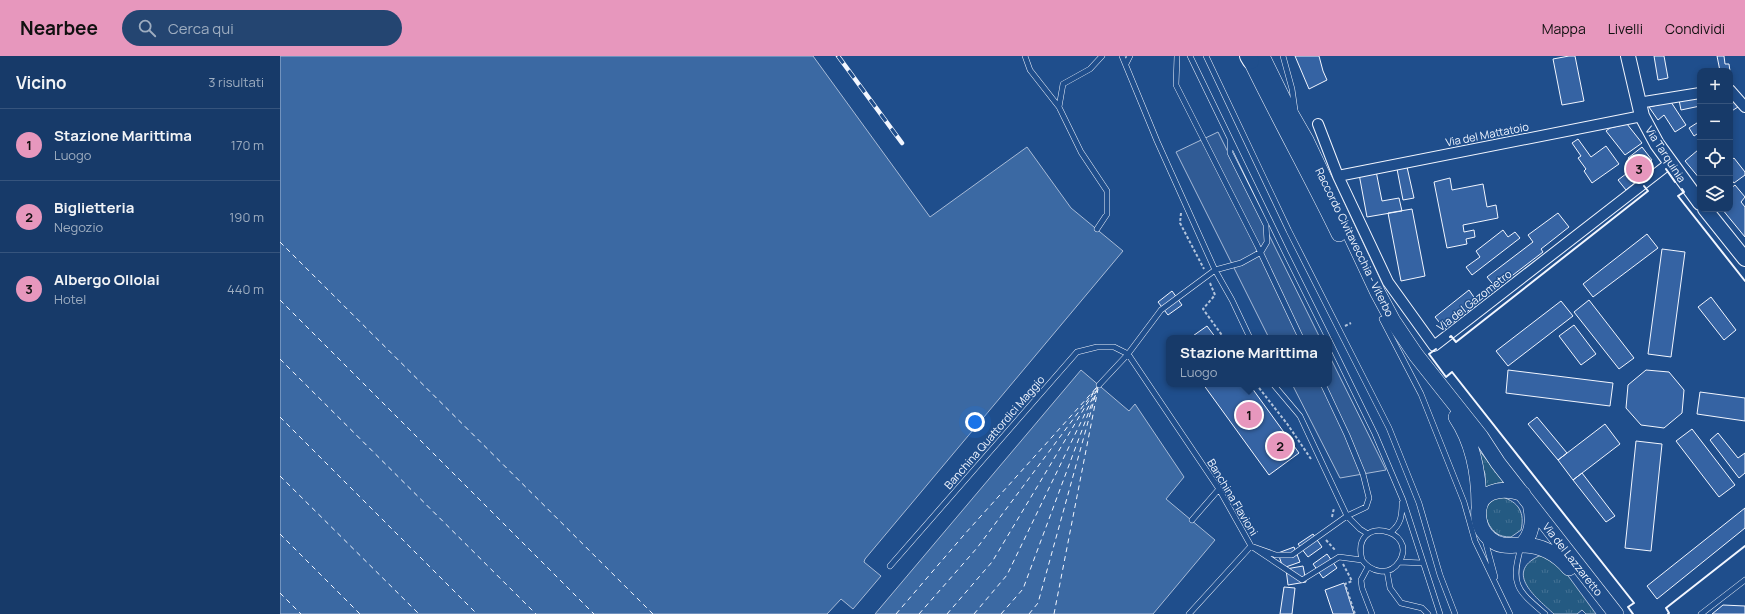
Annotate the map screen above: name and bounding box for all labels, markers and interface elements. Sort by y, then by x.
search box [122,10,402,46]
text: Nearbee [20,15,98,41]
icon: search [136,17,158,39]
text: Cerca qui [168,18,234,39]
text: Mappa [1542,19,1586,38]
text: Livelli [1608,19,1643,38]
text: Condividi [1665,19,1725,38]
map controls [1697,68,1733,212]
button: + [1697,68,1733,104]
text: Vicino [16,71,67,94]
text: 3 risultati [208,73,264,91]
button: − [1697,104,1733,140]
street label: Via del Mattatoio [1444,118,1530,149]
street label: Via Tarquinia [1642,123,1690,185]
text: Stazione Marittima [54,125,192,146]
text: 1 [26,136,32,154]
text: 170 m [231,136,264,154]
button: locate [1697,140,1733,176]
text: Luogo [54,146,91,164]
pin: 3 [1626,154,1652,184]
street label: Raccordo Civitavecchia - Viterbo [1312,165,1398,319]
button: layers [1697,176,1733,212]
text: Biglietteria [54,197,134,218]
text: 2 [25,208,33,226]
text: 190 m [229,208,264,226]
text: Negozio [54,218,103,236]
street label: Via del Gazometro [1433,266,1515,334]
text: Albergo Ollolai [54,269,160,290]
text: 3 [25,280,33,298]
text: 440 m [227,280,264,298]
text: Hotel [54,290,86,308]
popup [1166,335,1332,387]
text: Stazione Marittima [1180,342,1318,363]
text: Luogo [1180,363,1218,381]
street label: Banchina Quattordici Maggio [941,372,1048,492]
pin: 1 [1236,400,1262,430]
your location [965,412,985,432]
pin: 2 [1267,431,1293,461]
street label: Banchina Flavioni [1204,456,1262,538]
street label: Via del Lazzaretto [1540,519,1607,599]

